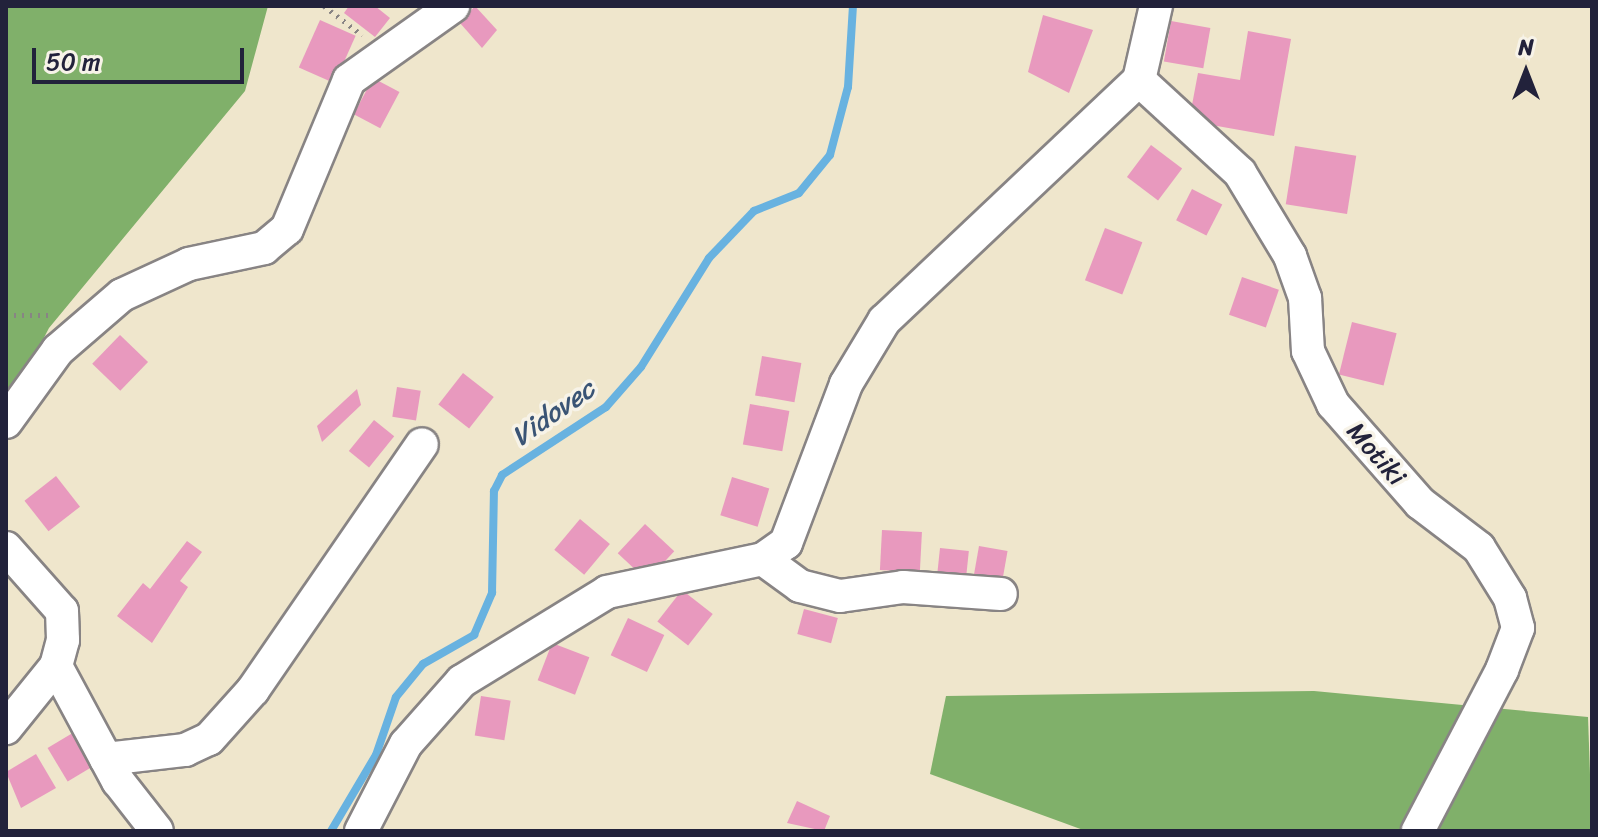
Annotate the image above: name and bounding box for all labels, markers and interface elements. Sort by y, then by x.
text: N [1518,28,1534,67]
scale bar [36,32,248,82]
north arrow [1486,32,1566,112]
text: 50 m [46,41,101,83]
water label: Vidovec [505,372,601,454]
street label: Motiki [1340,416,1412,492]

